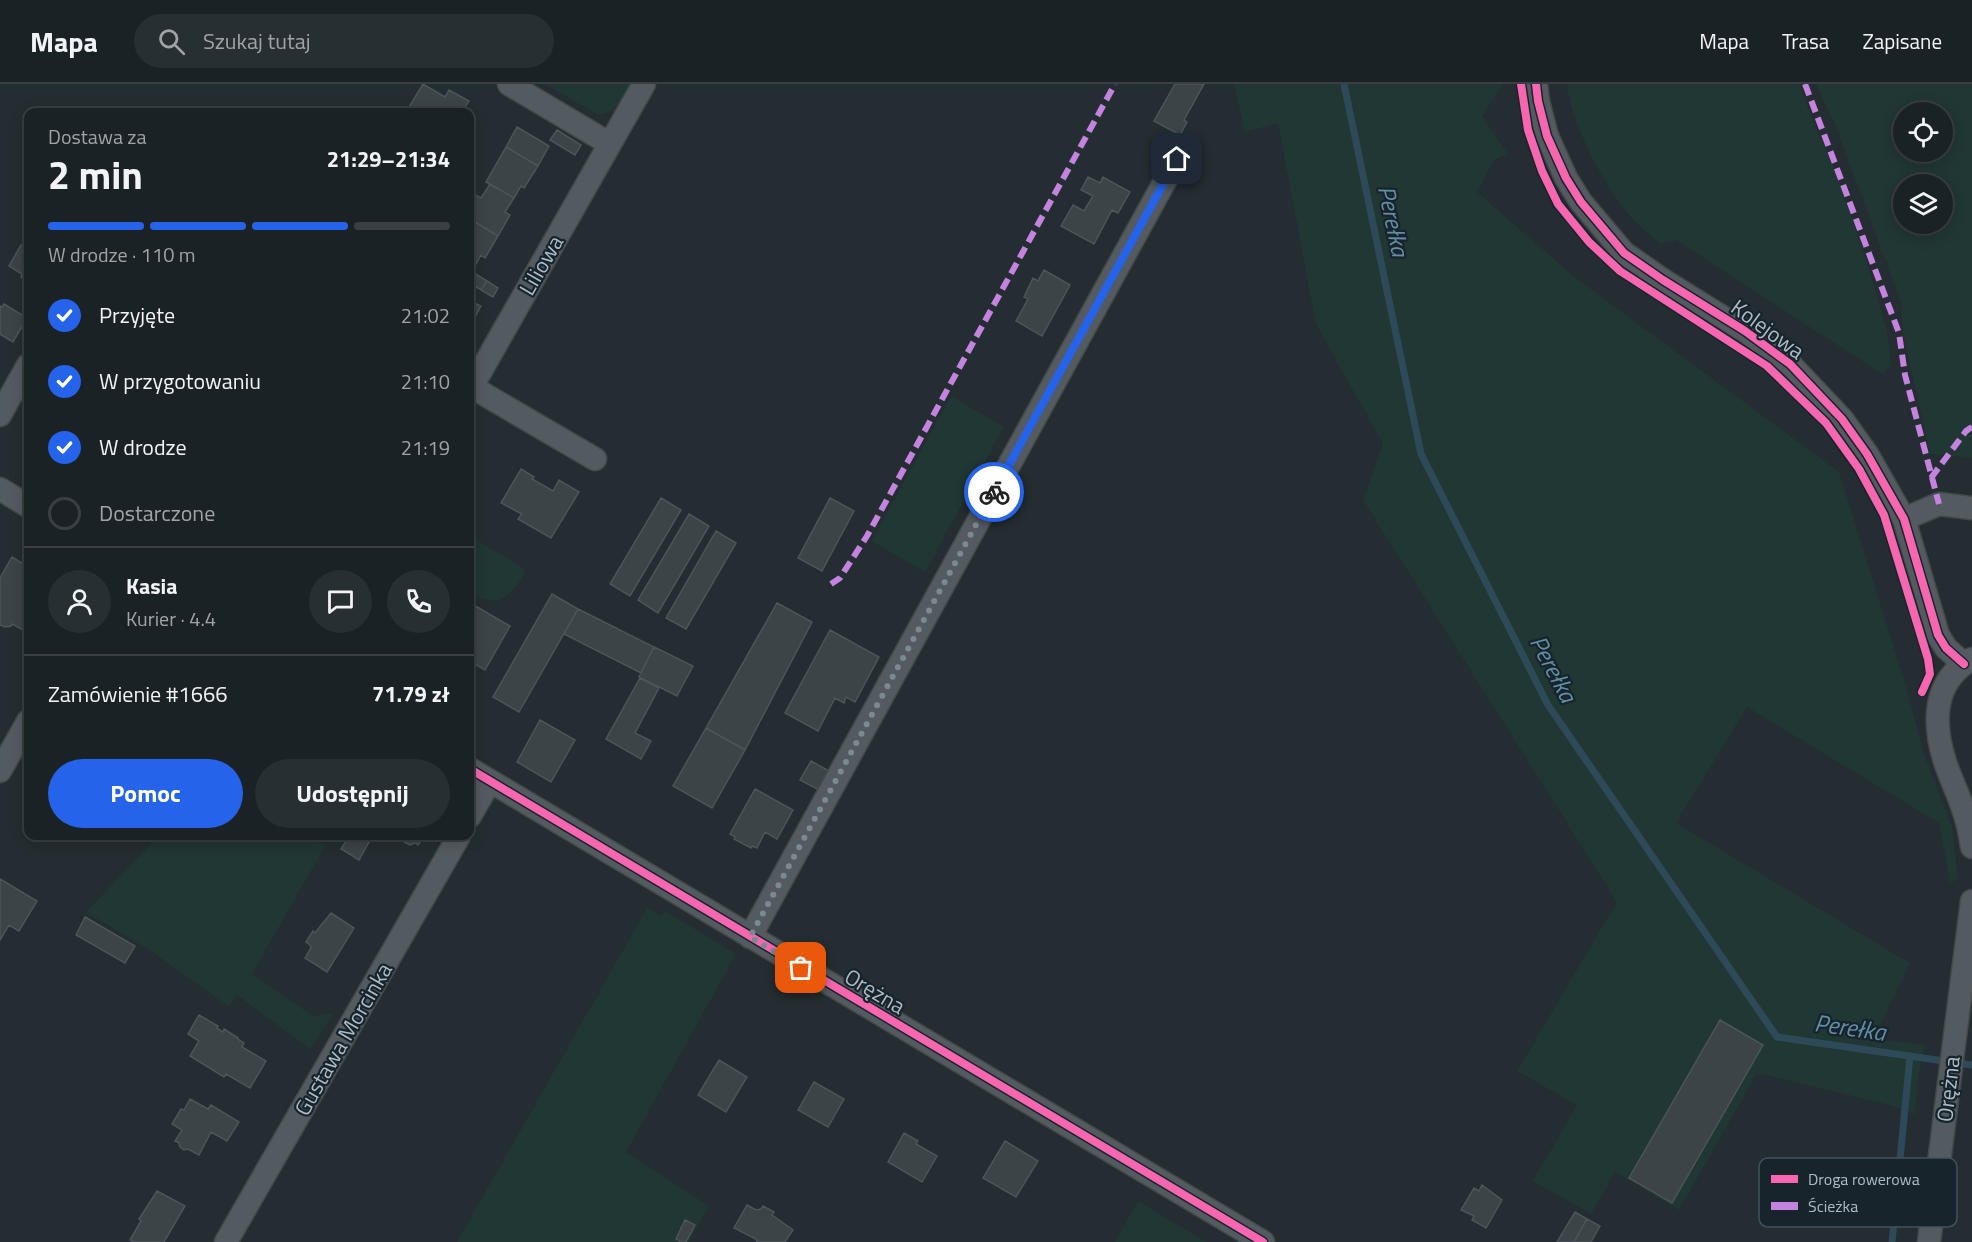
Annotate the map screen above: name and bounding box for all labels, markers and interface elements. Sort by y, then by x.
search box [134,14,554,68]
text: Mapa [30,20,98,63]
text: Szukaj tutaj [203,24,311,58]
icon: search [155,25,188,58]
text: Mapa [1699,25,1749,57]
text: Trasa [1782,25,1829,57]
text: Zapisane [1862,25,1942,57]
map controls [1893,102,1953,234]
button: locate [1893,102,1953,162]
text: Dostawa za [48,121,146,152]
pin [1151,133,1202,184]
text: 21:29–21:34 [327,142,450,176]
icon: home [1160,142,1193,175]
text: 2 min [48,145,143,204]
button: layers [1893,174,1953,234]
water label: Perełka [1369,182,1419,261]
street label: Liliowa [510,229,572,301]
text: W drodze · 110 m [48,239,196,270]
street label: Kolejowa [1724,291,1812,367]
text: Przyjęte [99,298,175,332]
icon: check [48,299,81,332]
text: 21:02 [401,300,450,331]
text: W przygotowaniu [99,364,261,398]
icon: check [48,365,81,398]
text: 21:10 [401,366,450,397]
text: W drodze [99,430,187,464]
icon: check [48,431,81,464]
text: 21:19 [401,432,450,463]
courier [964,462,1024,522]
icon: bike [978,476,1011,509]
text: Dostarczone [99,496,215,530]
text: Kasia [126,569,177,603]
button: person [48,570,111,633]
button: chat [309,570,372,633]
button: phone [387,570,450,633]
text: Kurier · 4.4 [126,603,216,634]
water label: Perełka [1521,629,1588,710]
text: Zamówienie #1666 [48,677,228,711]
text: 71.79 zł [372,677,450,711]
button: Pomoc [48,759,243,828]
button: Udostępnij [255,759,450,828]
pin [775,942,826,993]
icon: bag [784,951,817,984]
street label: Gustawa Morcinka [285,956,401,1122]
street label: Orężna [838,959,912,1023]
water label: Perełka [1812,1004,1890,1050]
street label: Orężna [1927,1054,1969,1124]
legend [1759,1158,1957,1227]
text: Droga rowerowa [1808,1167,1920,1191]
text: Ścieżka [1808,1194,1858,1218]

